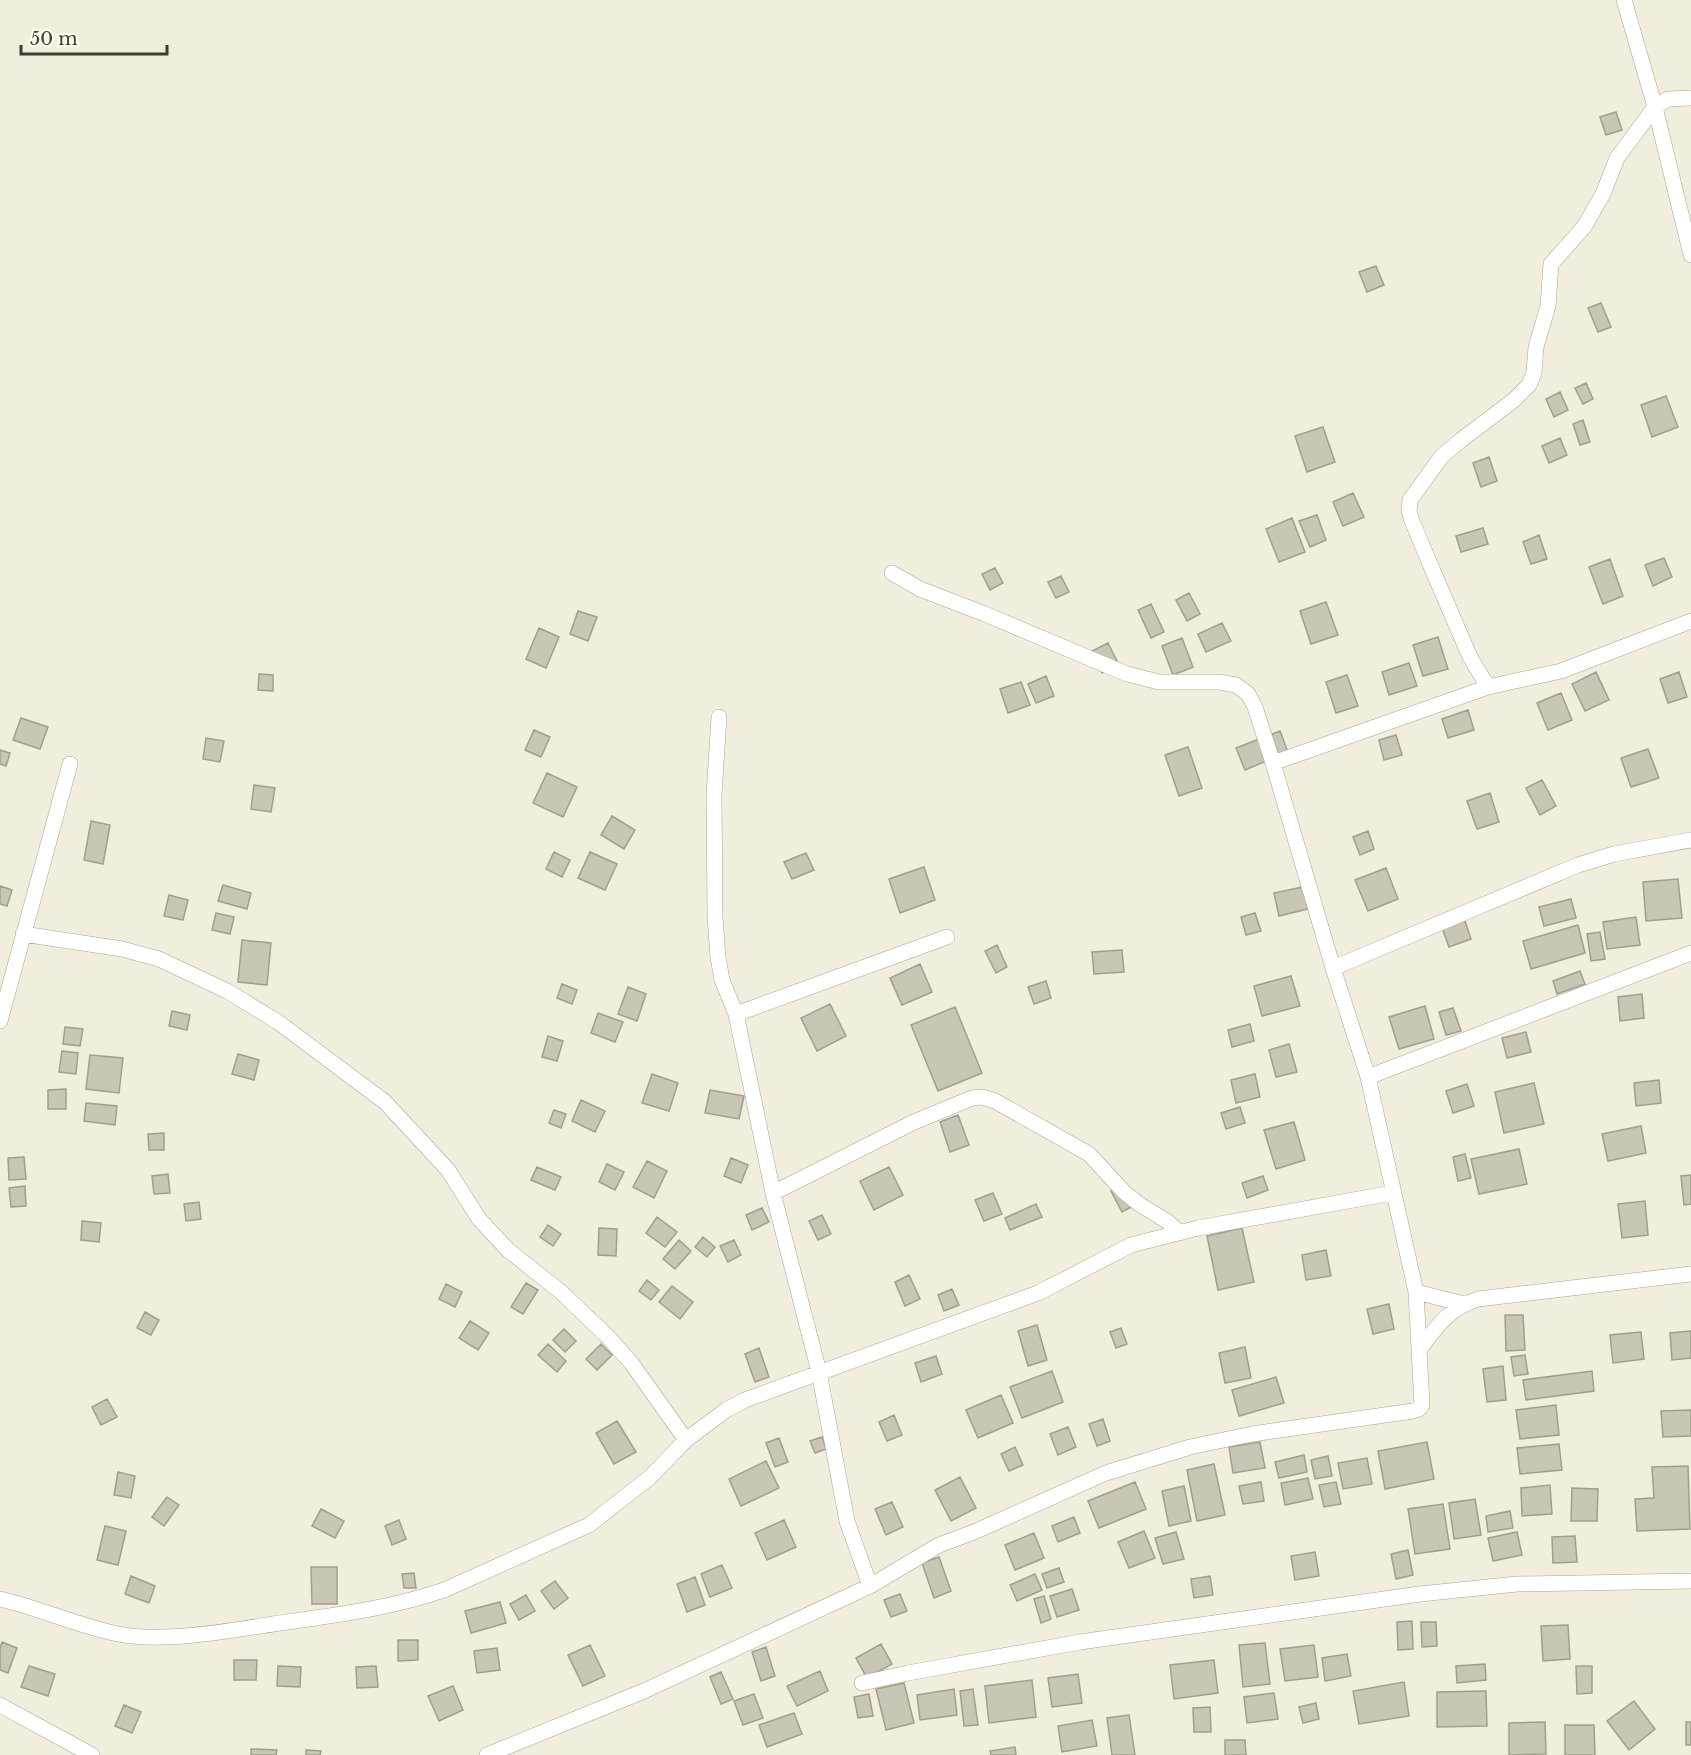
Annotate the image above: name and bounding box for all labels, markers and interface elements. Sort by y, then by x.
scale bar [21,18,166,56]
text: 50 m [30,28,78,50]

